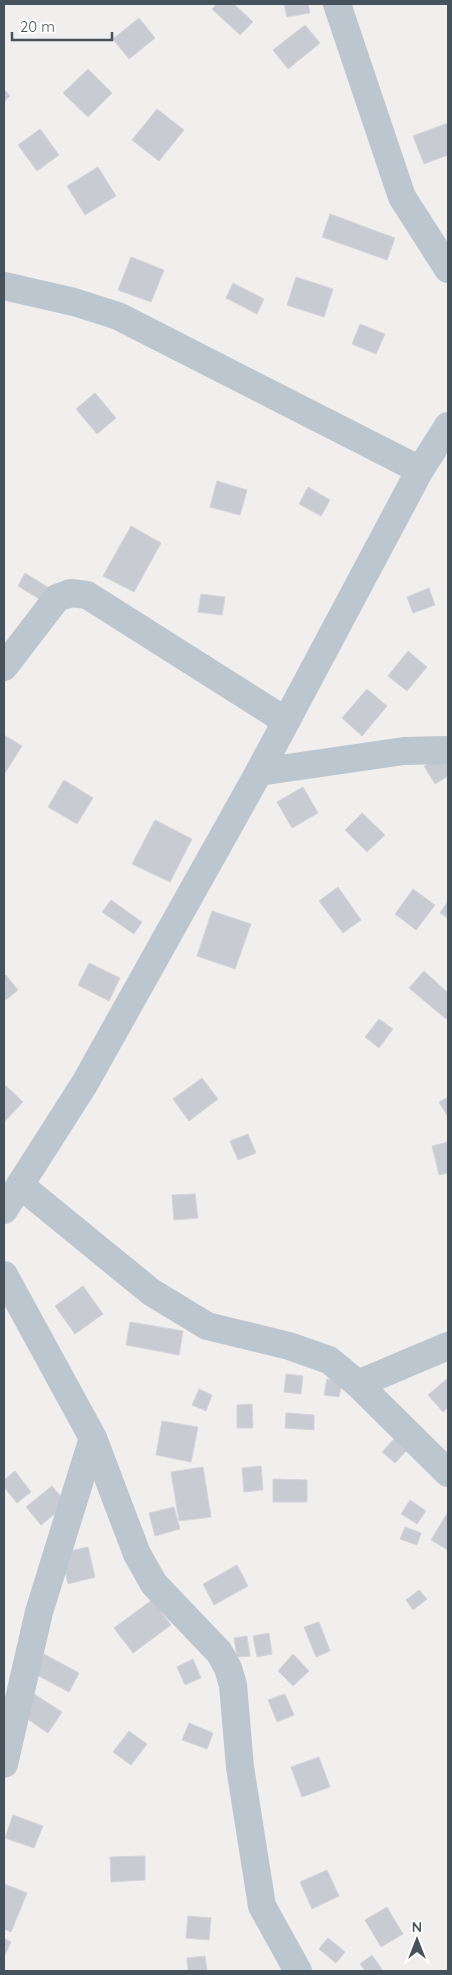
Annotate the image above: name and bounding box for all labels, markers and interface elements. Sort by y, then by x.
scale bar [12,10,112,42]
text: 20 m [20,17,55,36]
north arrow [392,1915,442,1965]
text: N [412,1918,422,1936]

